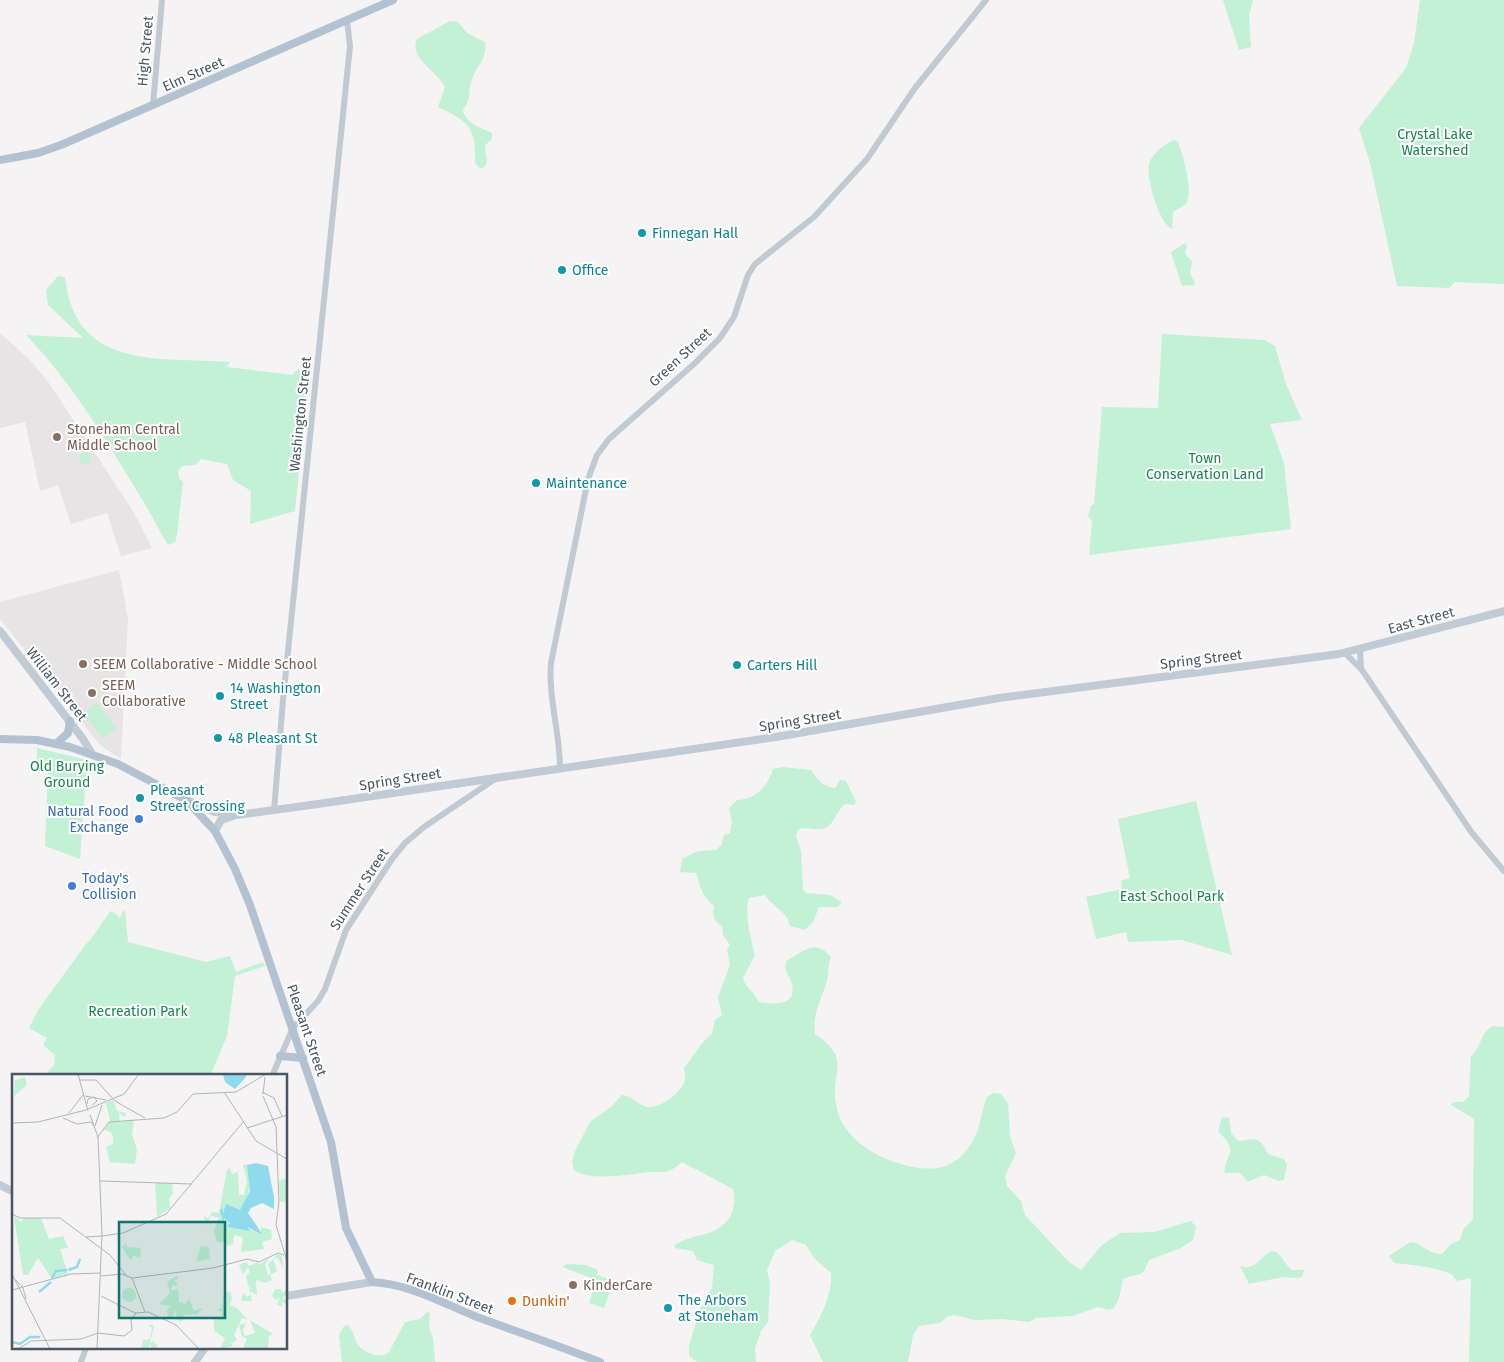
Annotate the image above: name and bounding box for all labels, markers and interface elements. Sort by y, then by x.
street label: High Street [134,14,157,87]
street label: Elm Street [160,53,227,95]
park label: Crystal Lake Watershed [1397,126,1473,159]
place label: Finnegan Hall [652,225,738,242]
marker: Finnegan Hall [636,227,648,239]
place label: Office [572,262,608,279]
marker: Office [556,264,568,276]
street label: Green Street [646,324,716,391]
street label: Washington Street [286,355,315,472]
place label: Stoneham Central Middle School [67,421,180,454]
marker: Stoneham Central Middle School [51,431,63,443]
park label: Town Conservation Land [1146,450,1264,483]
place label: Maintenance [546,475,627,492]
marker: Maintenance [530,477,542,489]
street label: East Street [1386,603,1457,638]
street label: William Street [23,644,91,725]
street label: Spring Street [1159,646,1244,673]
place label: SEEM Collaborative - Middle School [93,656,317,673]
place label: Carters Hill [747,657,817,674]
marker: SEEM Collaborative - Middle School [77,658,89,670]
marker: Carters Hill [731,659,743,671]
place label: SEEM Collaborative [102,677,186,710]
place label: 14 Washington Street [230,680,321,713]
marker: SEEM Collaborative [86,687,98,699]
marker: 14 Washington Street [214,690,226,702]
street label: Spring Street [758,706,843,735]
place label: 48 Pleasant St [228,730,318,747]
marker: 48 Pleasant St [212,732,224,744]
park label: Old Burying Ground [30,758,105,791]
street label: Spring Street [358,765,443,794]
place label: Pleasant Street Crossing [150,782,246,815]
marker: Pleasant Street Crossing [134,792,146,804]
place label: Natural Food Exchange [47,803,129,836]
marker: Natural Food Exchange [133,813,145,825]
street label: Summer Street [327,844,393,934]
place label: Today's Collision [82,870,137,903]
marker: Today's Collision [66,880,78,892]
park label: East School Park [1120,888,1225,905]
street label: Pleasant Street [283,982,330,1079]
park label: Recreation Park [88,1003,188,1020]
inset map [12,1074,288,1350]
street label: Franklin Street [404,1269,497,1318]
place label: KinderCare [583,1277,653,1294]
marker: KinderCare [567,1279,579,1291]
place label: The Arbors at Stoneham [678,1292,759,1325]
place label: Dunkin' [522,1293,570,1310]
marker: Dunkin' [506,1295,518,1307]
marker: The Arbors at Stoneham [662,1302,674,1314]

